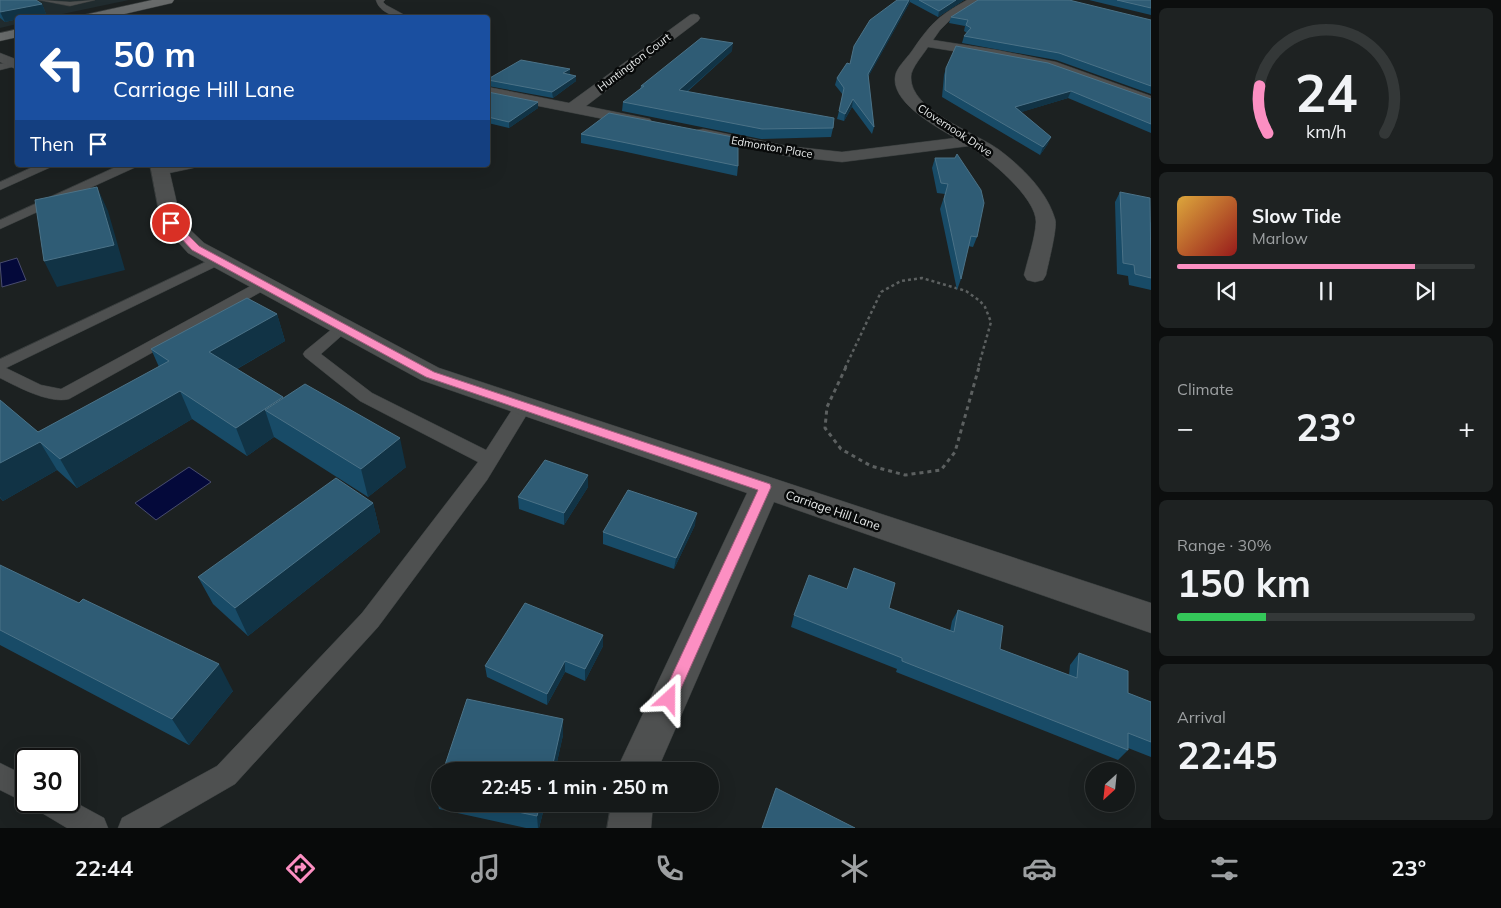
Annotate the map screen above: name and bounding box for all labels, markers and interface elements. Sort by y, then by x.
street label: Huntington Court [595,30,673,94]
text: 50 m [113,32,196,76]
icon: left [30,35,95,100]
text: 24 [1295,60,1357,125]
text: Carriage Hill Lane [113,75,295,103]
street label: Clovernook Drive [915,101,995,159]
text: km/h [1306,120,1346,142]
icon: arrive [84,130,112,158]
text: Then [30,132,74,156]
street label: Edmonton Place [730,133,814,161]
pin [150,202,192,244]
text: Slow Tide [1252,204,1341,228]
icon: arrive [157,209,185,237]
text: Marlow [1252,228,1308,248]
icon: previous [1213,277,1241,305]
icon: pause [1312,277,1340,305]
icon: next [1411,277,1439,305]
text: Climate [1177,379,1233,399]
text: 23° [1296,403,1356,451]
text: − [1177,410,1194,445]
text: + [1458,410,1475,445]
street label: Carriage Hill Lane [784,487,882,533]
text: Range · 30% [1177,535,1272,555]
text: 150 km [1177,559,1311,607]
position arrow [642,672,694,724]
text: Arrival [1177,707,1226,727]
text: 22:45 [1177,731,1278,779]
speed limit sign: 30 [15,748,80,813]
north arrow [1085,762,1135,812]
map controls [1085,762,1135,812]
text: 22:45 · 1 min · 250 m [481,775,669,799]
icon: directions [283,851,318,886]
icon: music [468,851,503,886]
icon: phone [652,851,687,886]
icon: climate [837,851,872,886]
icon: car [1022,851,1057,886]
icon: filters [1207,851,1242,886]
text: 22:44 [75,854,133,882]
text: 23° [1391,854,1426,882]

